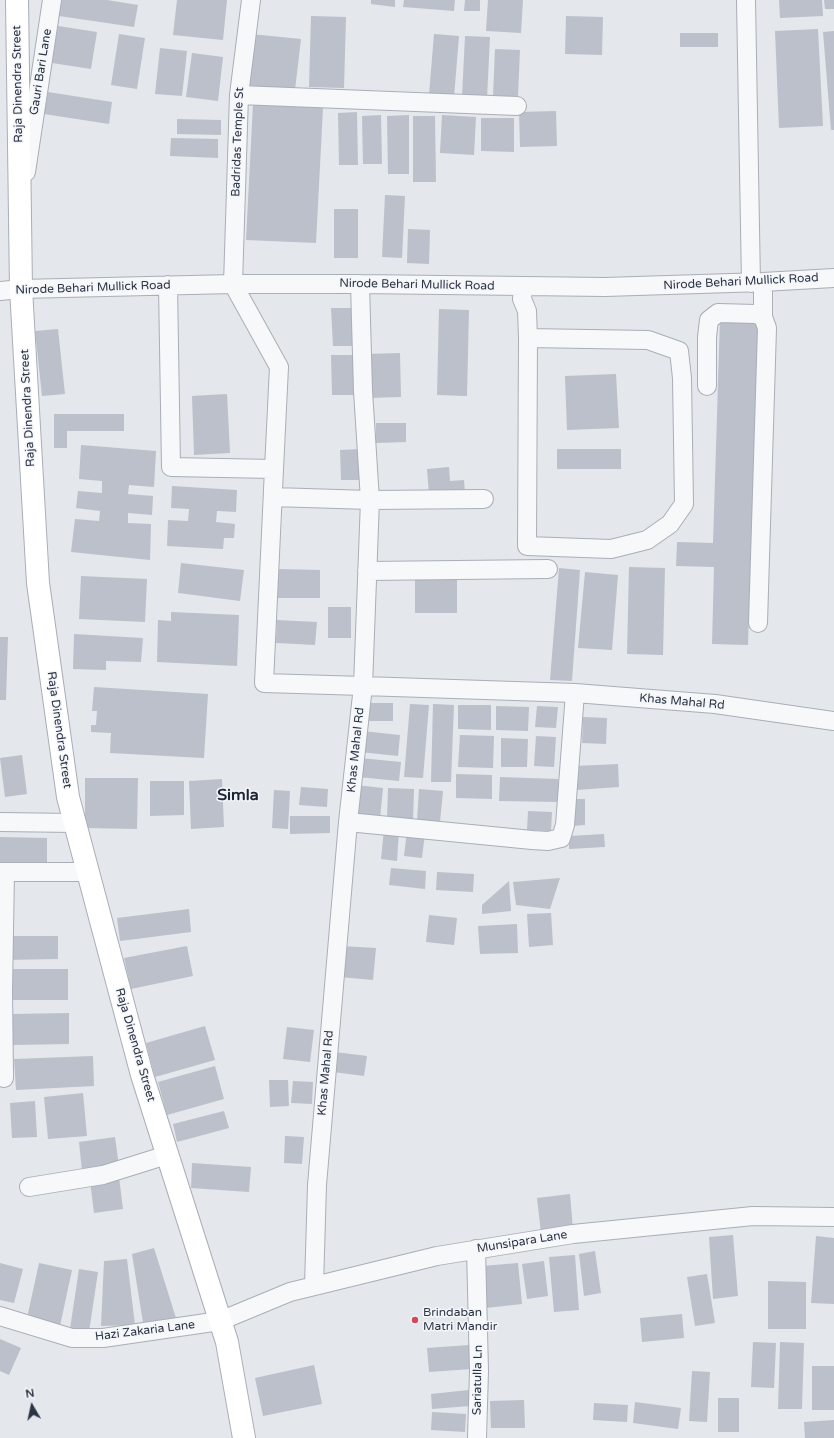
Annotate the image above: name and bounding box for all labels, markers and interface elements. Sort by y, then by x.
street label: Raja Dinendra Street [10,25,26,143]
street label: Gauri Bari Lane [27,28,55,116]
street label: Badridas Temple St [229,87,247,197]
street label: Nirode Behari Mullick Road [663,271,819,293]
street label: Nirode Behari Mullick Road [339,276,495,294]
street label: Nirode Behari Mullick Road [15,278,171,298]
street label: Raja Dinendra Street [18,349,38,467]
street label: Raja Dinendra Street [44,671,74,789]
street label: Khas Mahal Rd [639,691,725,713]
street label: Khas Mahal Rd [344,707,368,793]
district label: Simla [217,786,259,806]
street label: Raja Dinendra Street [112,986,158,1104]
street label: Khas Mahal Rd [315,1030,337,1116]
street label: Munsipara Lane [476,1228,568,1256]
place label: Brindaban Matri Mandir [423,1306,497,1334]
marker: Brindaban Matri Mandir [410,1315,420,1325]
street label: Hazi Zakaria Lane [94,1318,196,1344]
street label: Sariatulla Ln [470,1345,486,1415]
north arrow [12,1386,52,1426]
text: N [25,1387,35,1401]

